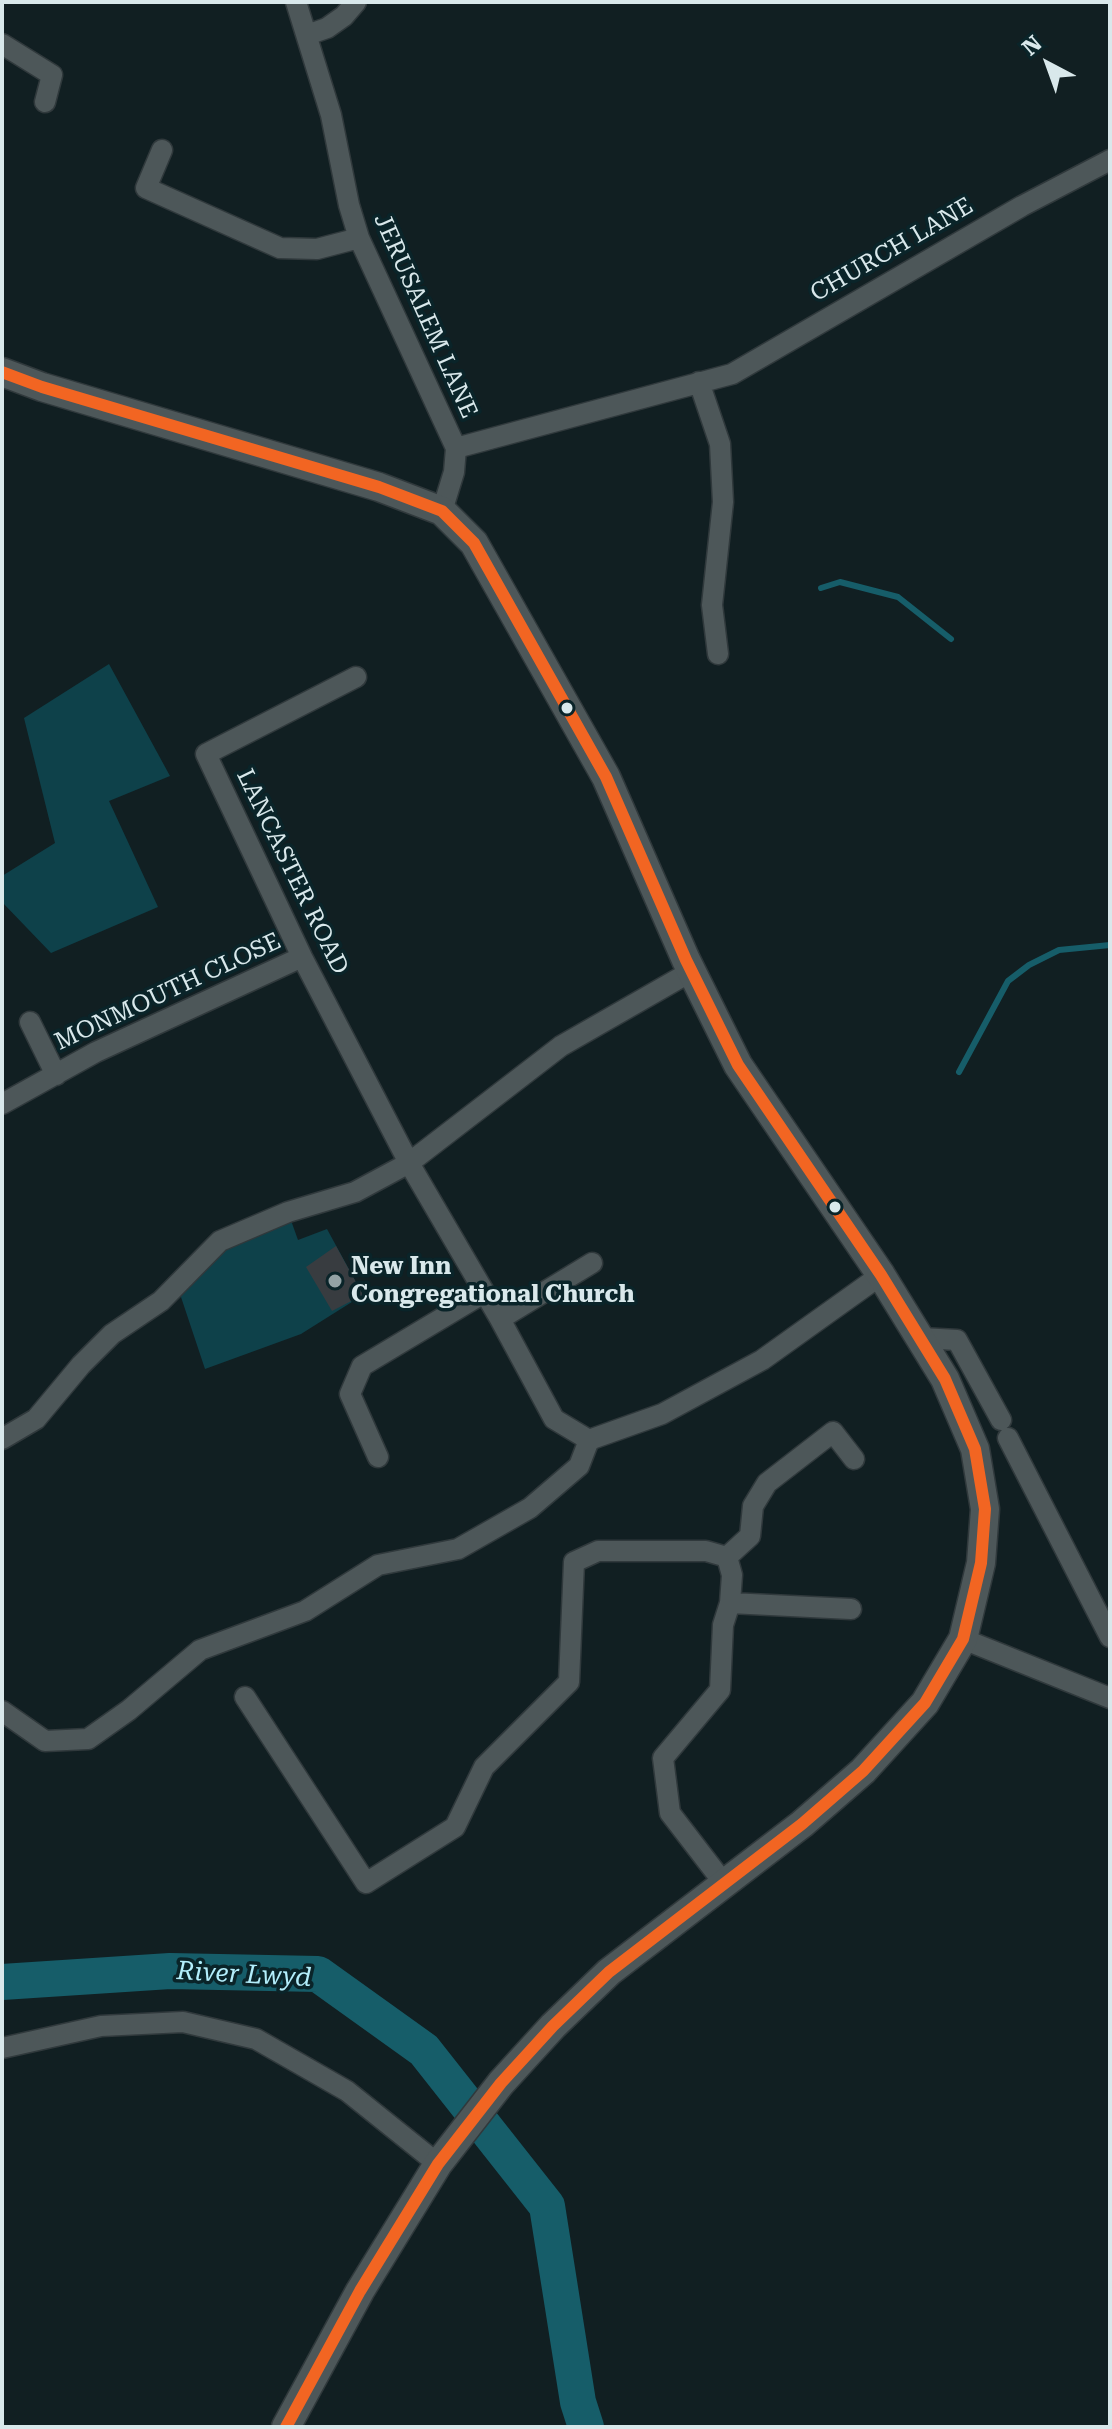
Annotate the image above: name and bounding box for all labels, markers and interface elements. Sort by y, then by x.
north arrow [1008,24,1088,104]
text: N [1017,31,1047,61]
street label: CHURCH LANE [806,192,978,308]
street label: JERUSALEM LANE [367,209,483,423]
unlabelled marker [559,700,575,716]
street label: LANCASTER ROAD [230,765,354,979]
street label: MONMOUTH CLOSE [51,927,285,1057]
unlabelled marker [827,1199,843,1215]
place label: New Inn Congregational Church [351,1253,634,1309]
marker: New Inn Congregational Church [326,1272,344,1290]
water label: River Lwyd [176,1956,312,1994]

